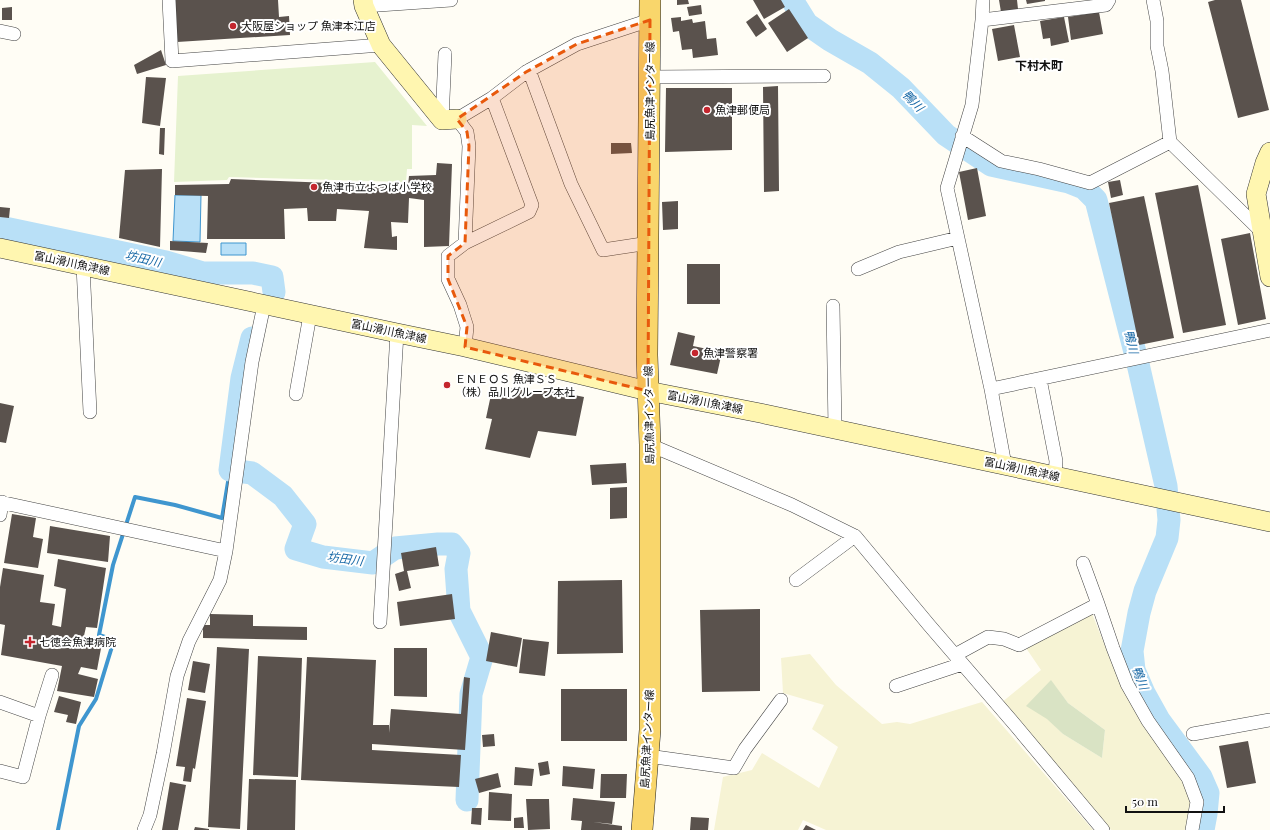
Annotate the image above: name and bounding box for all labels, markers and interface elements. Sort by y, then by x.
place label: 大阪屋ショップ 魚津本江店 [241,18,376,33]
marker: 大阪屋ショップ 魚津本江店 [228,21,238,31]
street label: 島尻魚津インター線 [642,42,657,141]
district label: 下村木町 [1015,57,1063,73]
water label: 鴨川 [900,86,929,116]
place label: 魚津郵便局 [715,102,770,117]
marker: 魚津郵便局 [702,105,712,115]
place label: 魚津市立よつば小学校 [322,179,432,194]
marker: 魚津市立よつば小学校 [309,182,319,192]
water label: 坊田川 [124,246,165,270]
street label: 富山滑川魚津線 [33,247,111,278]
street label: 富山滑川魚津線 [350,315,428,346]
water label: 鴨川 [1121,328,1143,357]
place label: 魚津警察署 [703,345,758,360]
marker: 魚津警察署 [690,348,700,358]
street label: 島尻魚津インター線 [640,365,657,465]
place label: ＥＮＥＯＳ 魚津ＳＳ （株）品川グループ本社 [455,371,575,399]
marker: ＥＮＥＯＳ 魚津ＳＳ （株）品川グループ本社 [442,380,452,390]
street label: 富山滑川魚津線 [666,387,744,416]
street label: 富山滑川魚津線 [983,453,1061,484]
water label: 坊田川 [326,548,366,569]
place label: 七徳会魚津病院 [39,634,116,649]
marker: 七徳会魚津病院 [24,636,36,648]
water label: 鴨川 [1129,664,1153,694]
street label: 島尻魚津インター線 [636,689,657,789]
scale bar [1126,788,1224,814]
text: 50 m [1132,793,1158,809]

